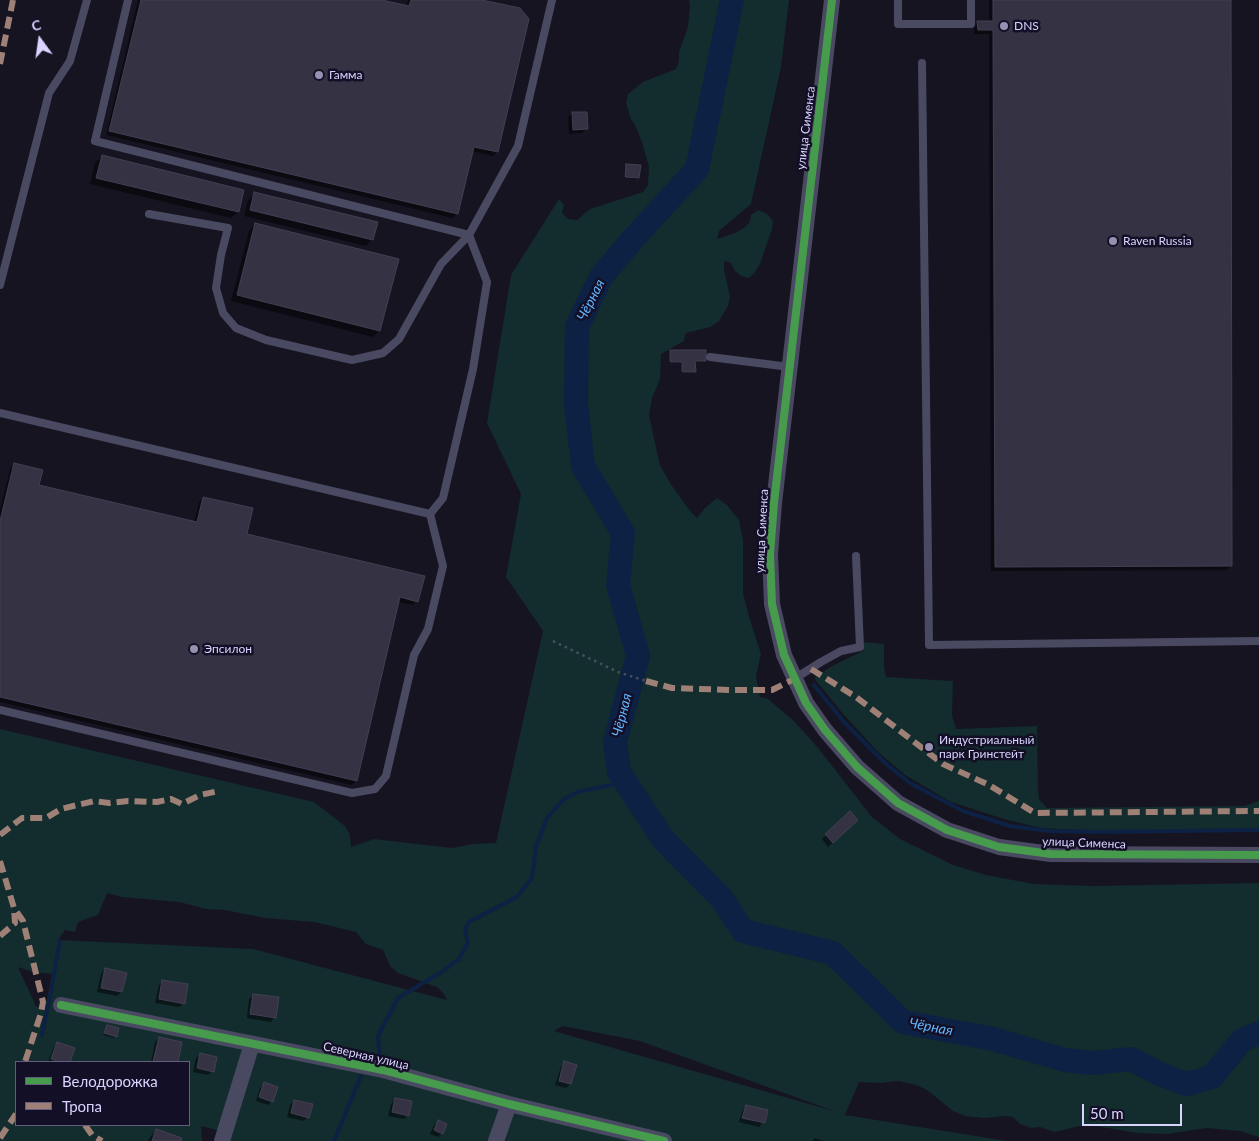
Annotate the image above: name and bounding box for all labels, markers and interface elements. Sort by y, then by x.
north arrow [15,15,65,65]
text: С [30,16,43,34]
place label: DNS [1014,19,1039,33]
marker: DNS [998,20,1010,32]
place label: Гамма [329,68,363,82]
marker: Гамма [313,69,325,81]
street label: улица Сименса [794,85,818,171]
place label: Raven Russia [1123,234,1192,248]
marker: Raven Russia [1107,235,1119,247]
water label: Чёрная [574,277,608,323]
street label: улица Сименса [753,489,771,573]
place label: Эпсилон [204,642,252,656]
marker: Эпсилон [188,643,200,655]
water label: Чёрная [609,692,635,738]
place label: Индустриальный парк Гринстейт [939,733,1034,761]
marker: Индустриальный парк Гринстейт [923,741,935,753]
street label: улица Сименса [1042,834,1126,852]
water label: Чёрная [908,1015,954,1039]
street label: Северная улица [322,1039,410,1073]
legend [15,1061,190,1126]
text: Велодорожка [62,1072,158,1090]
scale bar [1084,1094,1184,1126]
text: Тропа [62,1097,102,1115]
text: 50 m [1090,1104,1124,1122]

